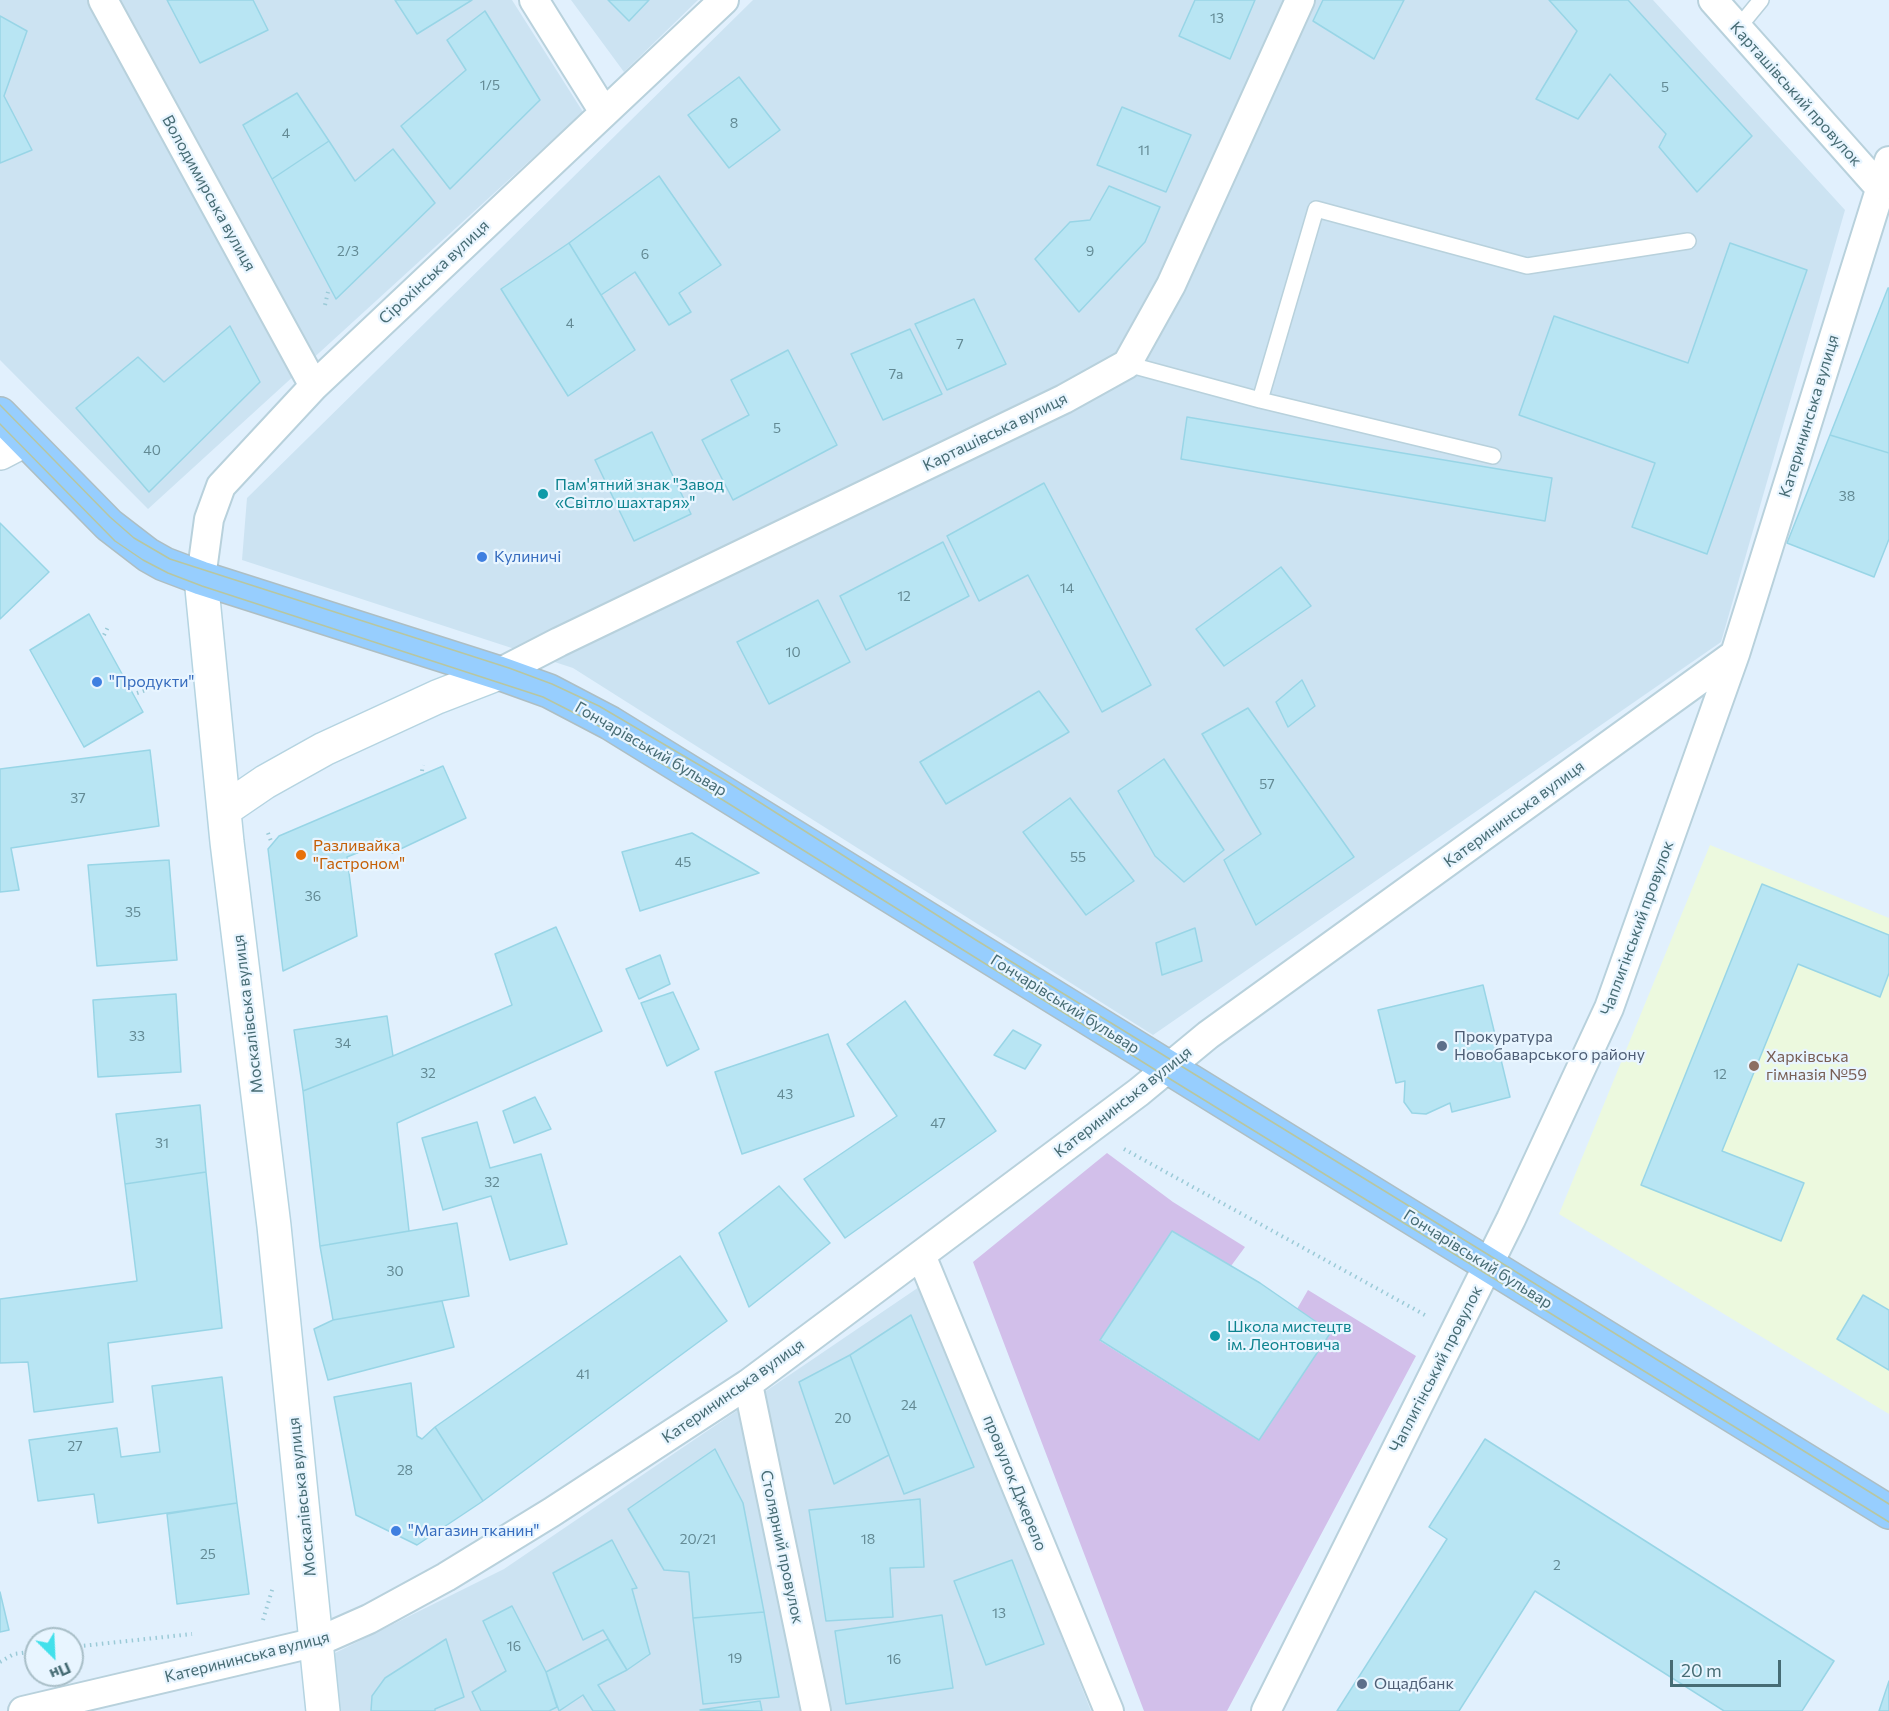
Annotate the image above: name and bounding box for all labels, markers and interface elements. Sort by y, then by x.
house number: 13 [1210,10,1224,26]
street label: Карташівський провулок [1726,18,1866,170]
house number: 1/5 [480,77,500,93]
house number: 5 [1661,79,1669,95]
street label: Володимирська вулиця [158,112,260,274]
house number: 8 [730,115,738,131]
house number: 4 [282,125,290,141]
house number: 11 [1138,142,1150,158]
street label: Сірохінська вулиця [375,216,493,328]
house number: 2/3 [337,243,359,259]
house number: 9 [1086,243,1094,259]
house number: 6 [641,246,649,262]
house number: 4 [566,315,574,331]
street label: Катерининська вулиця [1775,332,1843,500]
house number: 7 [956,336,964,352]
house number: 7а [889,366,903,382]
street label: Карташівська вулиця [920,389,1070,475]
house number: 5 [773,420,781,436]
house number: 40 [143,442,161,458]
place label: Пам'ятний знак "Завод «Світло шахтаря»" [555,475,724,513]
marker: Пам'ятний знак "Завод «Світло шахтаря»" [536,487,550,501]
house number: 38 [1839,488,1855,504]
place label: Кулиничі [494,547,561,567]
marker: Кулиничі [475,550,489,564]
house number: 14 [1060,580,1074,596]
house number: 12 [897,588,911,604]
house number: 10 [785,644,801,660]
place label: "Продукти" [109,672,194,692]
marker: "Продукти" [90,675,104,689]
street label: Гончарівський бульвар [572,698,730,800]
street label: Катерининська вулиця [1440,757,1588,871]
house number: 57 [1259,776,1275,792]
house number: 37 [70,790,86,806]
place label: Разливайка "Гастроном" [313,836,405,874]
street label: Чаплигінський провулок [1596,838,1678,1018]
marker: Разливайка "Гастроном" [294,848,308,862]
house number: 55 [1070,849,1086,865]
house number: 45 [675,854,691,870]
house number: 36 [305,888,321,904]
house number: 35 [125,904,141,920]
street label: Москалівська вулиця [229,934,267,1094]
street label: Гончарівський бульвар [987,950,1143,1058]
place label: Прокуратура Новобаварського району [1454,1027,1645,1065]
house number: 33 [129,1028,145,1044]
house number: 34 [335,1035,351,1051]
marker: Прокуратура Новобаварського району [1435,1039,1449,1053]
street label: Катерининська вулиця [1050,1042,1196,1162]
place label: Харківська гімназія №59 [1766,1047,1867,1085]
marker: Харківська гімназія №59 [1747,1059,1761,1073]
house number: 32 [420,1065,436,1081]
house number: 12 [1713,1066,1727,1082]
house number: 43 [777,1086,793,1102]
house number: 47 [930,1115,946,1131]
house number: 31 [155,1135,169,1151]
house number: 32 [484,1174,500,1190]
street label: Гончарівський бульвар [1400,1205,1556,1313]
house number: 30 [386,1263,404,1279]
street label: Чаплигінський провулок [1386,1282,1486,1456]
place label: Школа мистецтв ім. Леонтовича [1227,1317,1352,1355]
marker: Школа мистецтв ім. Леонтовича [1208,1329,1222,1343]
street label: Катерининська вулиця [658,1335,808,1447]
house number: 41 [576,1366,590,1382]
house number: 24 [901,1397,917,1413]
house number: 20 [835,1410,851,1426]
street label: провулок Джерело [979,1412,1051,1554]
street label: Москалівська вулиця [284,1417,320,1577]
house number: 27 [67,1438,83,1454]
house number: 28 [397,1462,413,1478]
street label: Столярний провулок [756,1468,808,1626]
place label: "Магазин тканин" [408,1521,540,1541]
marker: "Магазин тканин" [389,1524,403,1538]
house number: 20/21 [680,1531,716,1547]
house number: 18 [861,1531,875,1547]
house number: 25 [200,1546,216,1562]
house number: 2 [1553,1557,1561,1573]
house number: 13 [992,1605,1006,1621]
north arrow [24,1627,84,1687]
street label: Катерининська вулиця [163,1627,331,1687]
house number: 16 [507,1638,521,1654]
scale bar [1673,1648,1784,1686]
house number: 19 [728,1650,742,1666]
house number: 16 [887,1651,901,1667]
text: Пн [47,1659,74,1685]
text: 20 m [1681,1659,1722,1681]
place label: Ощадбанк [1374,1674,1454,1694]
marker: Ощадбанк [1355,1677,1369,1691]

